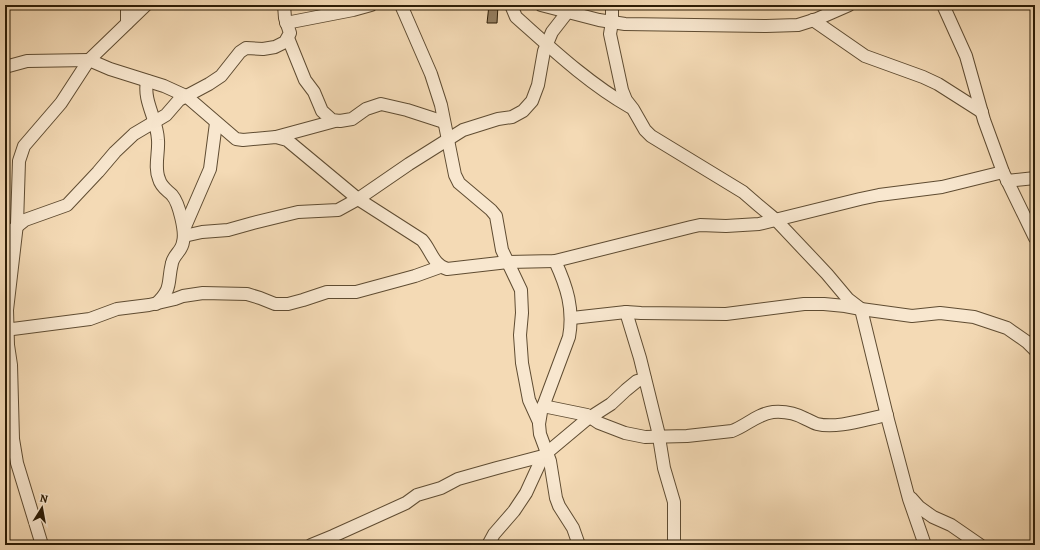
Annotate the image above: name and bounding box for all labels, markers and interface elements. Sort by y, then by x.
north arrow [22,488,62,528]
text: N [38,491,49,507]

